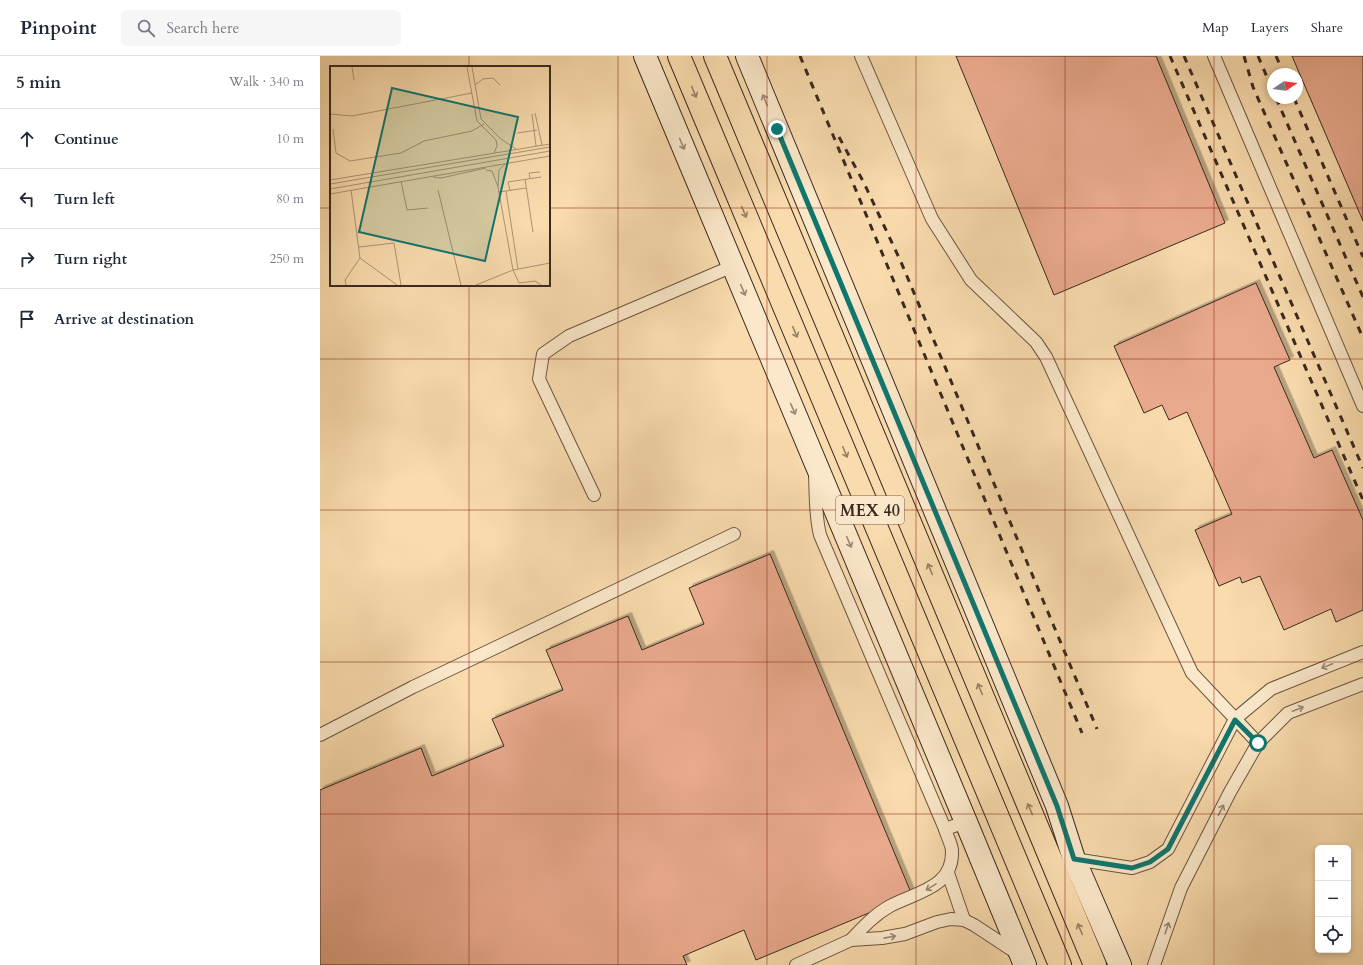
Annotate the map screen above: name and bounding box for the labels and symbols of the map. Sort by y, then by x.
inset map [330,66,550,286]
north arrow [1267,68,1303,104]
one-way arrow [691,86,698,98]
one-way arrow [761,94,768,106]
route end [768,120,786,138]
one-way arrow [679,137,686,149]
one-way arrow [741,205,749,217]
one-way arrow [739,283,747,295]
one-way arrow [791,325,799,337]
one-way arrow [790,403,797,415]
one-way arrow [842,445,849,457]
road number: MEX 40 [836,496,904,524]
one-way arrow [845,536,853,548]
one-way arrow [925,564,933,576]
one-way arrow [1321,663,1333,671]
one-way arrow [975,684,983,696]
one-way arrow [1292,705,1304,713]
route start [1249,734,1267,752]
one-way arrow [1026,804,1033,816]
one-way arrow [1218,804,1225,816]
one-way arrow [926,883,937,891]
one-way arrow [1076,923,1083,935]
one-way arrow [1163,923,1171,935]
one-way arrow [883,932,896,940]

